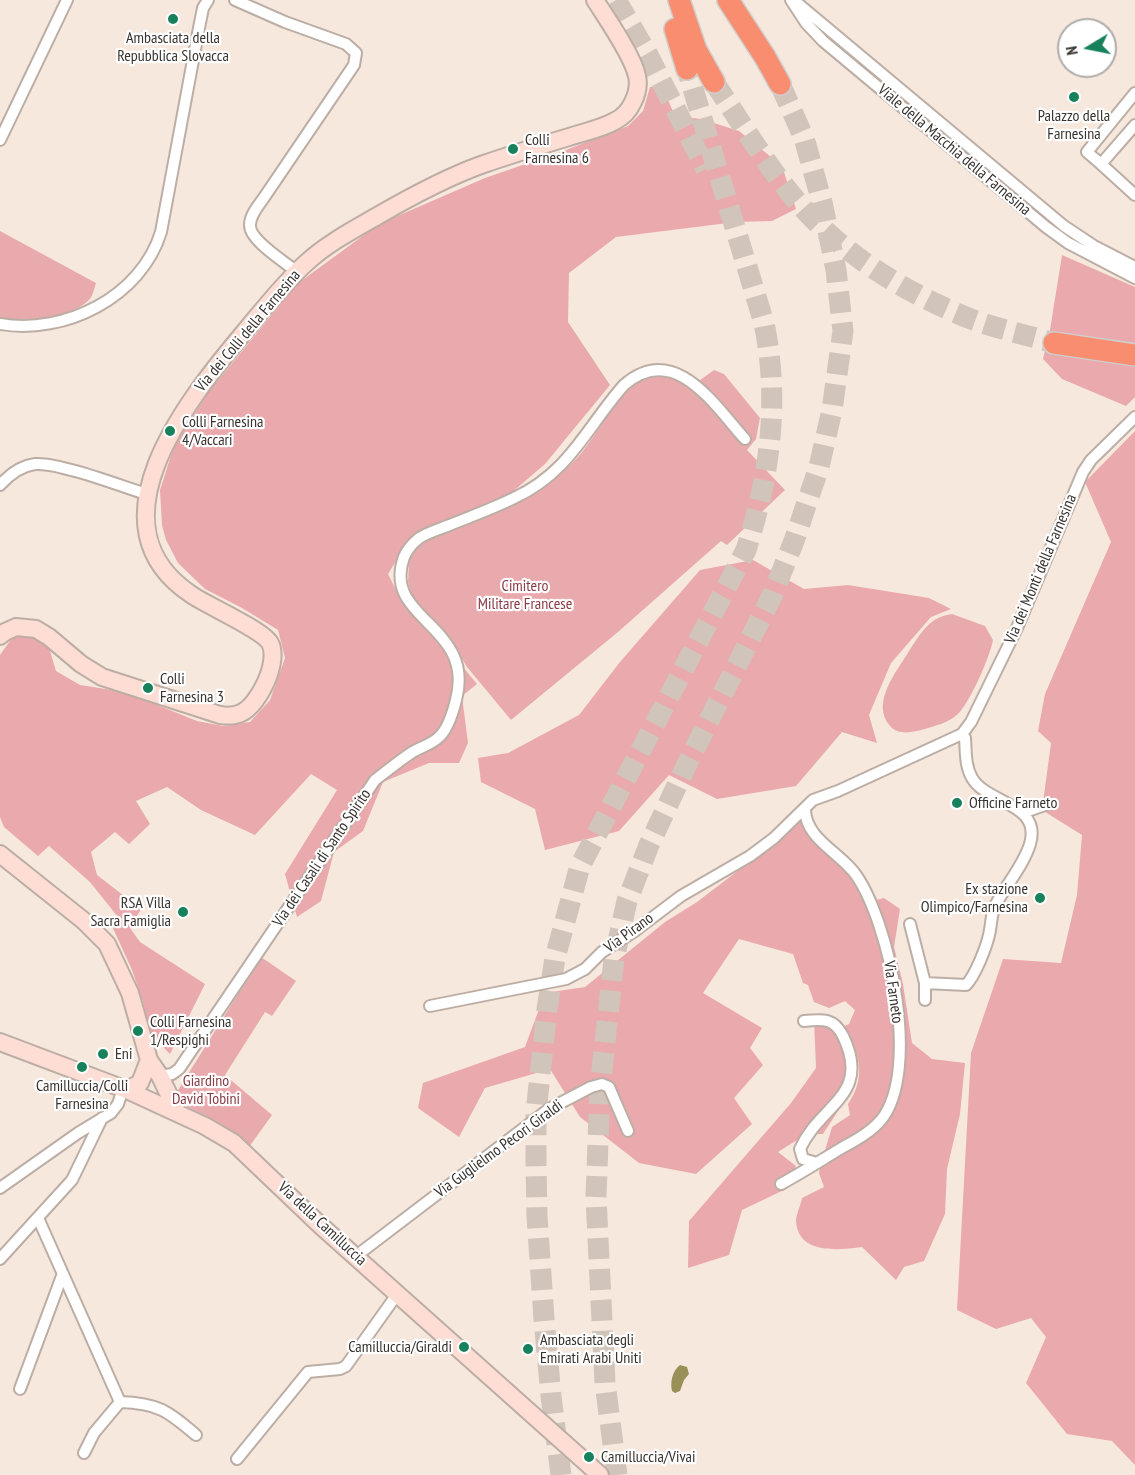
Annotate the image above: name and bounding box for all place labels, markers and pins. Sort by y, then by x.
marker: Ambasciata della Repubblica Slovacca [166,12,180,26]
place label: Ambasciata della Repubblica Slovacca [117,28,229,66]
marker: Palazzo della Farnesina [1067,90,1081,104]
place label: Palazzo della Farnesina [1038,106,1110,144]
place label: Colli Farnesina 6 [525,130,589,168]
marker: Colli Farnesina 6 [506,142,520,156]
place label: Colli Farnesina 4/Vaccari [182,412,263,450]
marker: Colli Farnesina 4/Vaccari [163,424,177,438]
place label: Colli Farnesina 3 [160,669,224,707]
marker: Colli Farnesina 3 [141,681,155,695]
place label: Officine Farneto [969,793,1057,813]
marker: Officine Farneto [950,796,964,810]
place label: Ex stazione Olimpico/Farnesina [921,879,1028,917]
marker: Ex stazione Olimpico/Farnesina [1033,891,1047,905]
place label: RSA Villa Sacra Famiglia [90,893,171,931]
marker: RSA Villa Sacra Famiglia [176,905,190,919]
place label: Colli Farnesina 1/Respighi [150,1012,231,1050]
marker: Colli Farnesina 1/Respighi [131,1024,145,1038]
place label: Eni [115,1044,132,1064]
marker: Eni [96,1047,110,1061]
marker: Camilluccia/Colli Farnesina [75,1060,89,1074]
place label: Camilluccia/Colli Farnesina [36,1076,128,1114]
place label: Ambasciata degli Emirati Arabi Uniti [540,1330,642,1368]
place label: Camilluccia/Giraldi [348,1337,452,1357]
marker: Camilluccia/Giraldi [457,1340,471,1354]
marker: Ambasciata degli Emirati Arabi Uniti [521,1342,535,1356]
place label: Camilluccia/Vivai [601,1447,695,1467]
marker: Camilluccia/Vivai [582,1450,596,1464]

